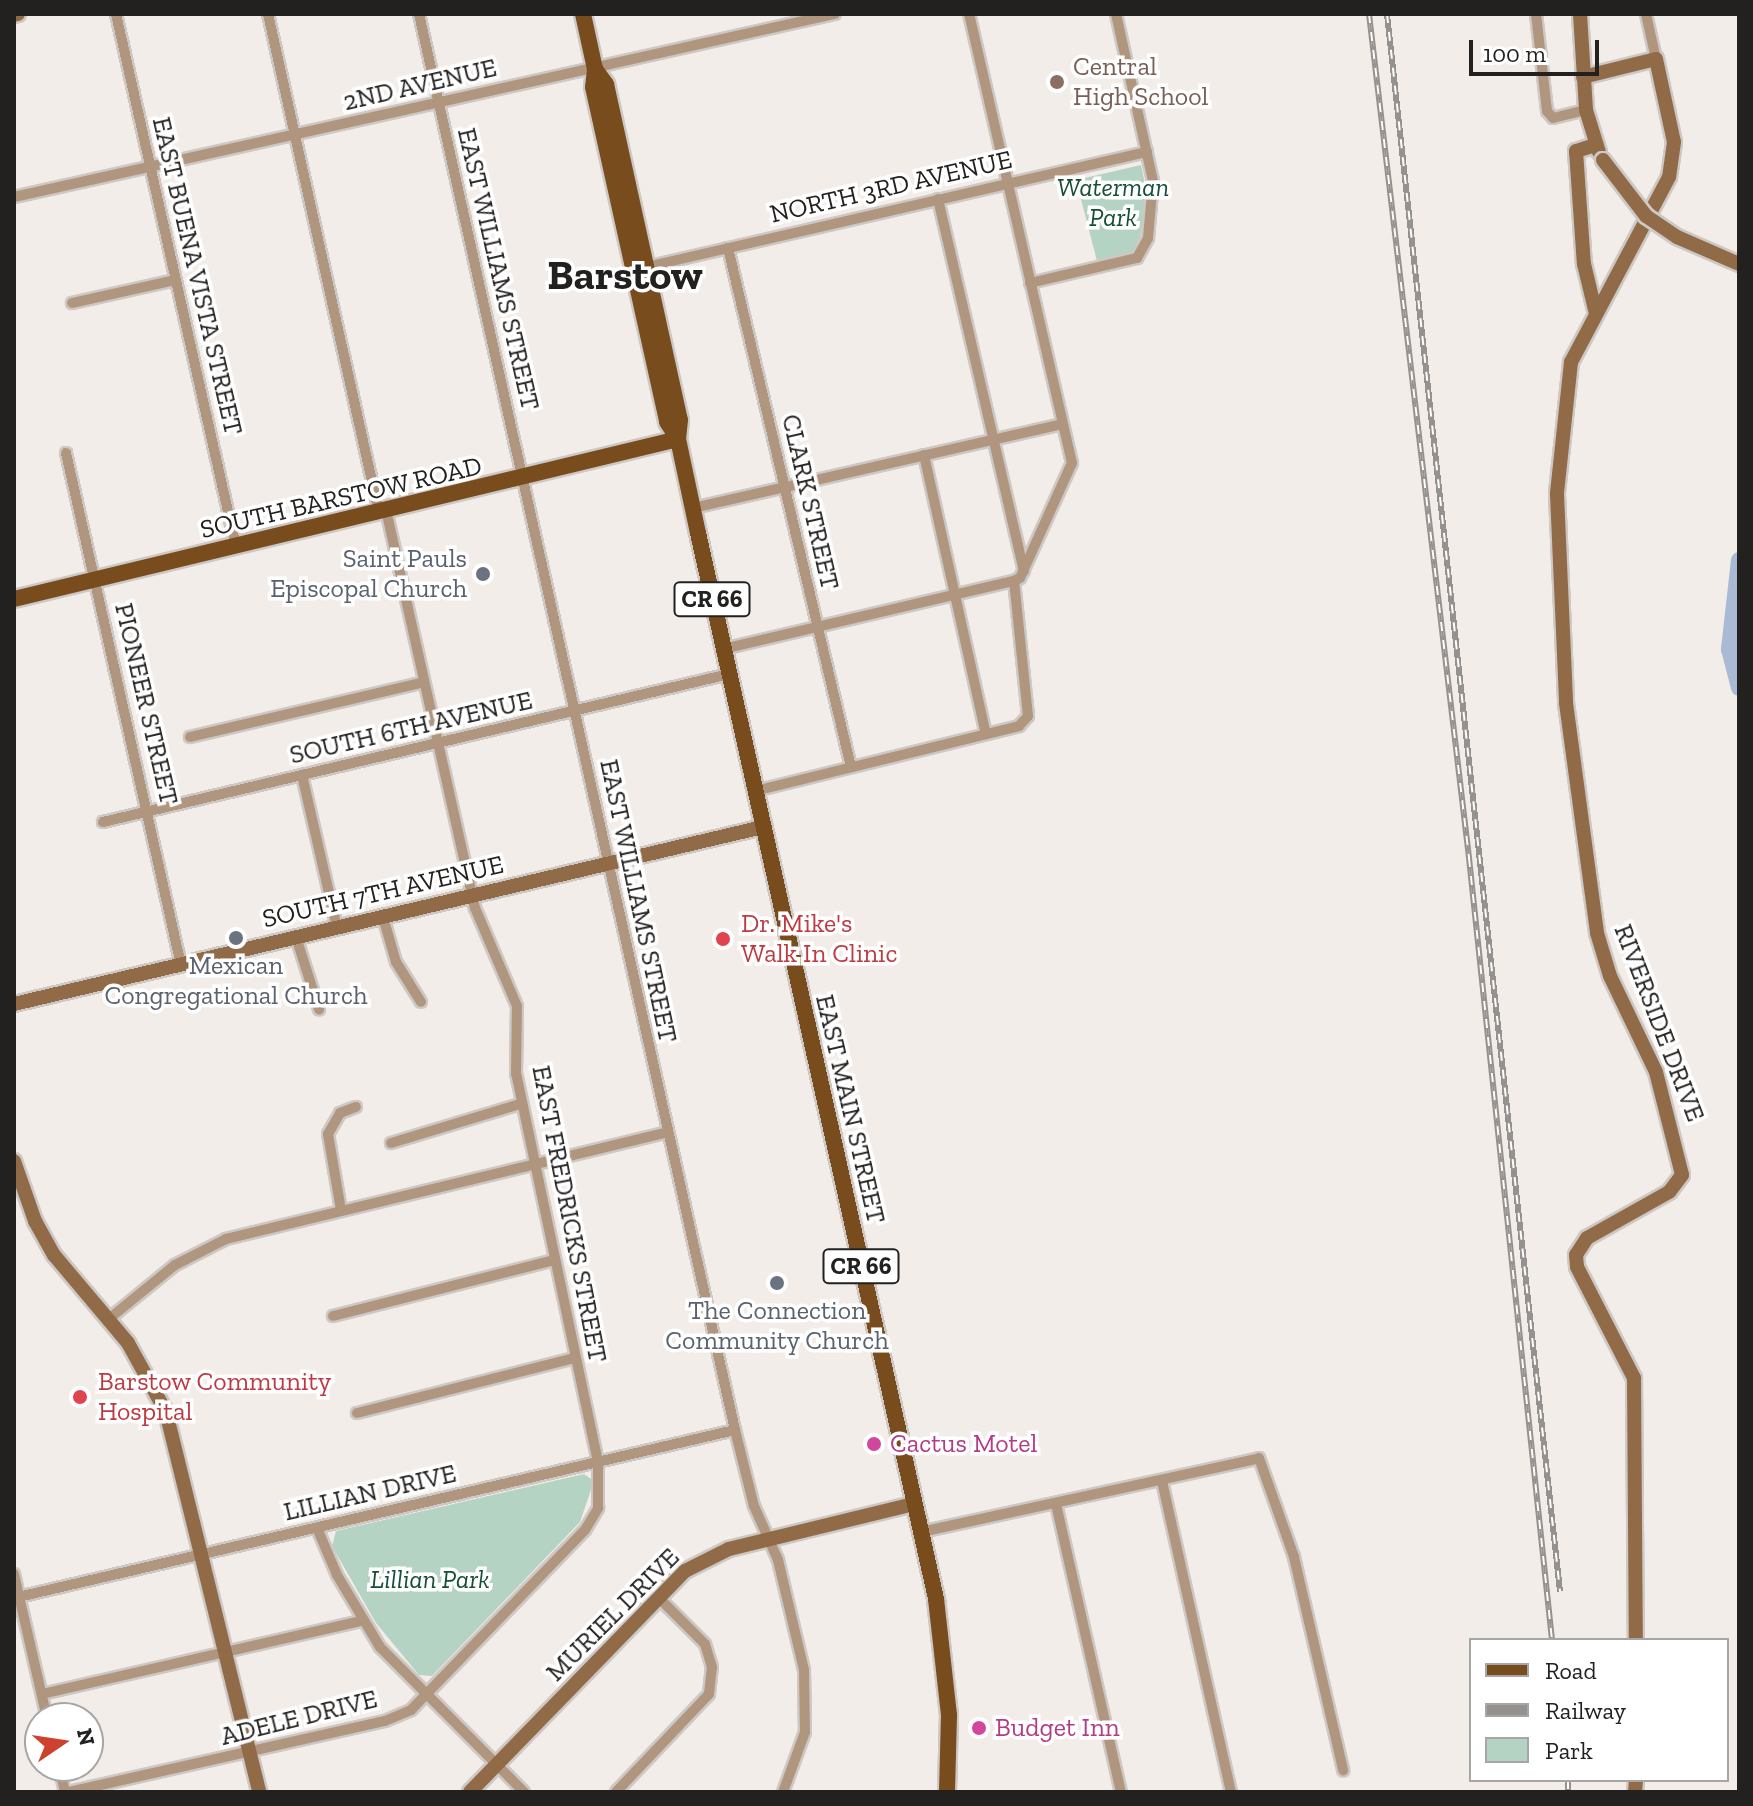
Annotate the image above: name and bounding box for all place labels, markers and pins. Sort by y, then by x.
place label: Central High School [1073,51,1209,112]
marker: Central High School [1048,73,1066,91]
place label: Saint Pauls Episcopal Church [270,543,467,604]
marker: Saint Pauls Episcopal Church [474,565,492,583]
place label: Dr. Mike's Walk In Clinic [741,908,897,970]
marker: Dr. Mike's Walk In Clinic [712,928,734,950]
marker: Mexican Congregational Church [227,929,245,947]
place label: Mexican Congregational Church [104,950,368,1012]
marker: The Connection Community Church [768,1274,786,1292]
place label: The Connection Community Church [665,1295,889,1356]
place label: Barstow Community Hospital [98,1366,332,1428]
marker: Barstow Community Hospital [69,1386,91,1408]
place label: Cactus Motel [890,1428,1037,1460]
marker: Cactus Motel [865,1435,883,1453]
place label: Budget Inn [995,1712,1120,1744]
marker: Budget Inn [970,1719,988,1737]

